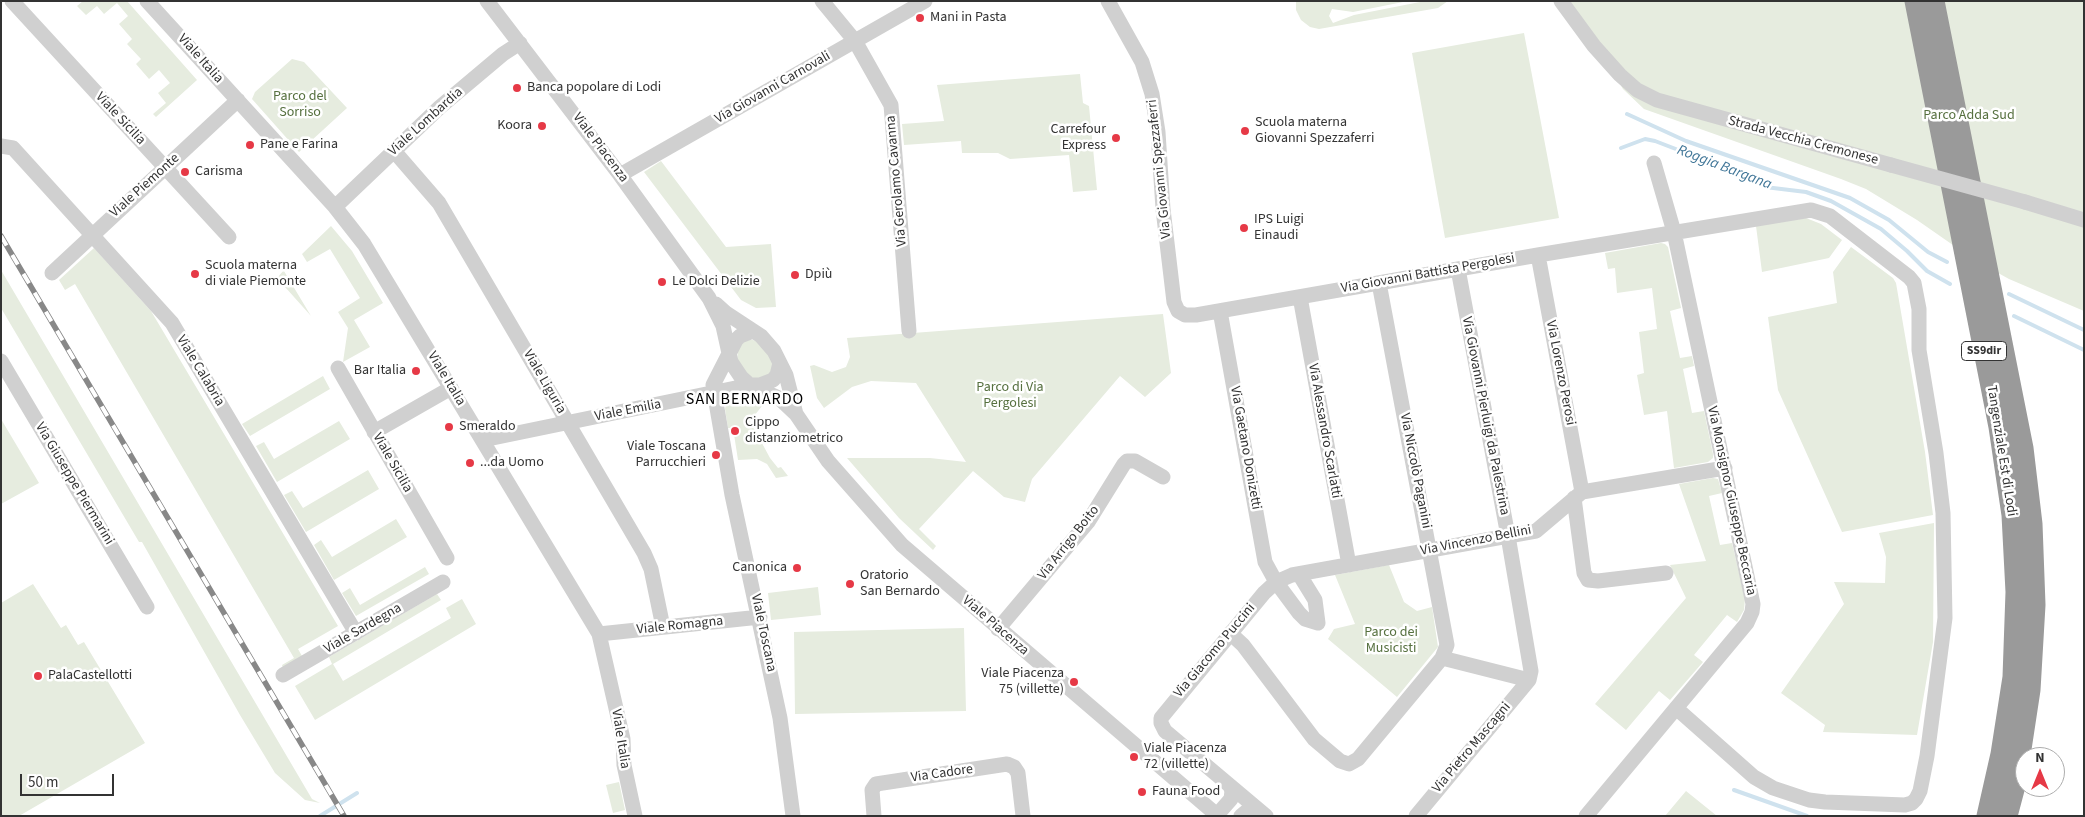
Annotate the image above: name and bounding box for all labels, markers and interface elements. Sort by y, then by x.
place label: Mani in Pasta [930,10,1006,26]
marker: Mani in Pasta [914,12,926,24]
street label: Viale Italia [174,31,226,87]
street label: Via Giovanni Carnovali [712,48,834,128]
place label: Banca popolare di Lodi [527,80,661,96]
marker: Banca popolare di Lodi [511,82,523,94]
street label: Viale Lombardia [385,84,467,160]
street label: Viale Sicilia [91,89,149,149]
park label: Parco del Sorriso [273,89,327,121]
street label: Via Giovanni Spezzaferri [1144,99,1176,239]
park label: Parco Adda Sud [1923,108,2015,124]
street label: Viale Piacenza [568,110,632,186]
street label: Strada Vecchia Cremonese [1726,113,1880,169]
street label: Via Gerolamo Cavanna [883,115,911,247]
place label: Scuola materna Giovanni Spezzaferri [1255,115,1374,148]
place label: Koora [497,118,532,134]
marker: Koora [536,120,548,132]
place label: Carrefour Express [1050,122,1106,154]
marker: Scuola materna Giovanni Spezzaferri [1239,125,1251,137]
marker: Carrefour Express [1110,132,1122,144]
place label: Pane e Farina [260,137,338,153]
marker: Pane e Farina [244,139,256,151]
water label: Roggia Bargana [1674,142,1774,194]
street label: Viale Piemonte [107,150,183,222]
place label: Carisma [195,164,243,180]
marker: Carisma [179,166,191,178]
place label: IPS Luigi Einaudi [1254,212,1304,244]
marker: IPS Luigi Einaudi [1238,222,1250,234]
street label: Via Giovanni Battista Pergolesi [1340,250,1516,298]
place label: Scuola materna di viale Piemonte [205,258,306,290]
place label: Dpiù [805,267,832,283]
marker: Scuola materna di viale Piemonte [189,268,201,280]
marker: Dpiù [789,269,801,281]
place label: Le Dolci Delizie [672,274,760,290]
marker: Le Dolci Delizie [656,276,668,288]
street label: Via Giovanni Pierluigi da Palestrina [1457,315,1513,517]
street label: Via Lorenzo Perosi [1542,319,1578,427]
street label: Viale Calabria [172,332,228,410]
road number: SS9dir [1962,342,2006,361]
street label: Viale Liguria [519,347,569,417]
street label: Viale Italia [423,349,469,409]
street label: Via Alessandro Scarlatti [1304,362,1344,500]
place label: Bar Italia [354,363,406,379]
marker: Bar Italia [410,365,422,377]
park label: Parco di Via Pergolesi [976,380,1044,412]
street label: Tangenziale Est di Lodi [1982,384,2020,518]
street label: Via Gaetano Donizetti [1226,385,1264,511]
district label: SAN BERNARDO [684,390,806,410]
street label: Viale Emilia [593,396,663,426]
street label: Via Monsignor Giuseppe Beccaria [1703,405,1759,597]
street label: Via Niccolò Paganini [1396,412,1434,530]
place label: Cippo distanziometrico [745,415,843,448]
place label: Smeraldo [459,419,516,435]
street label: Via Giuseppe Piermarini [31,420,117,548]
marker: Smeraldo [443,421,455,433]
marker: Cippo distanziometrico [729,425,741,437]
street label: Viale Sicilia [368,430,416,496]
place label: Viale Toscana Parrucchieri [627,439,706,472]
marker: Viale Toscana Parrucchieri [710,449,722,461]
place label: ...da Uomo [480,455,544,471]
marker: ...da Uomo [464,457,476,469]
street label: Via Arrigo Boito [1035,502,1103,584]
street label: Via Vincenzo Bellini [1419,522,1533,560]
place label: Canonica [732,560,787,576]
marker: Canonica [791,562,803,574]
place label: Oratorio San Bernardo [860,568,940,600]
marker: Oratorio San Bernardo [844,578,856,590]
street label: Viale Piacenza [958,592,1032,660]
street label: Viale Toscana [747,593,779,673]
street label: Viale Sardegna [321,600,405,658]
street label: Via Giacomo Puccini [1171,600,1259,702]
street label: Viale Romagna [636,613,724,639]
park label: Parco dei Musicisti [1364,625,1418,658]
place label: Viale Piacenza 75 (villette) [981,666,1064,699]
place label: PalaCastellotti [48,668,132,684]
marker: PalaCastellotti [32,670,44,682]
marker: Viale Piacenza 75 (villette) [1068,676,1080,688]
street label: Via Pietro Mascagni [1429,699,1515,797]
street label: Viale Italia [607,708,633,770]
place label: Viale Piacenza 72 (villette) [1144,741,1227,774]
north arrow [2015,747,2065,797]
text: N [2035,748,2045,768]
marker: Viale Piacenza 72 (villette) [1128,751,1140,763]
street label: Via Cadore [910,761,974,787]
scale bar [22,764,116,796]
text: 50 m [28,772,58,793]
place label: Fauna Food [1152,784,1220,800]
marker: Fauna Food [1136,786,1148,798]

